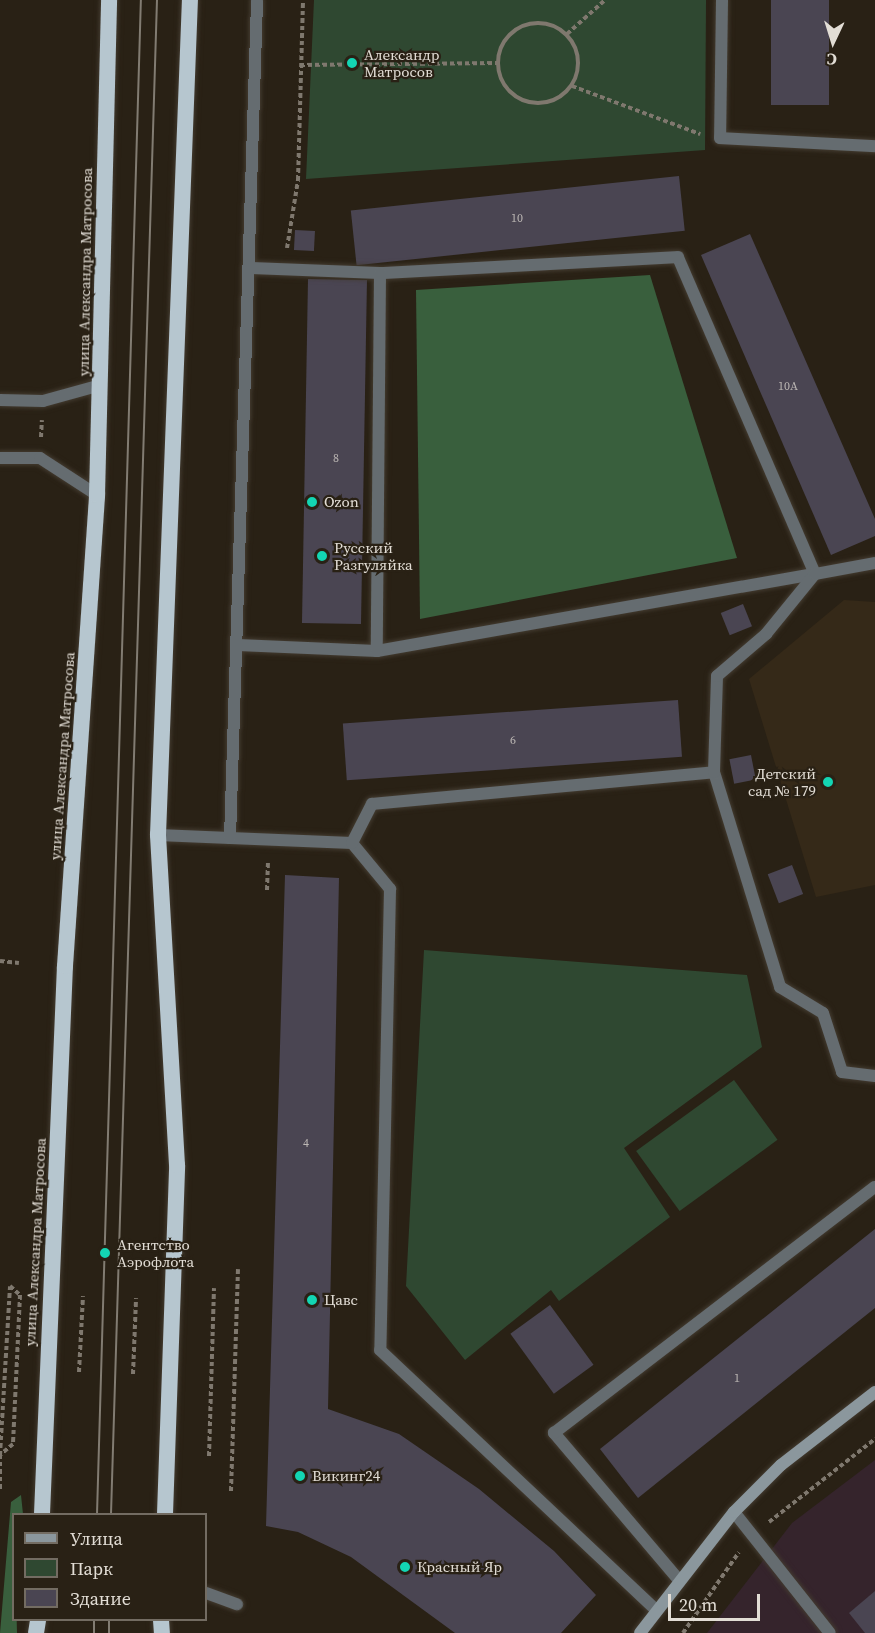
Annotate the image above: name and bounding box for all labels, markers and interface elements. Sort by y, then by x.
north arrow [803,12,863,72]
place label: Александр Матросов [364,45,439,80]
text: С [826,49,837,71]
marker: Александр Матросов [345,56,359,70]
street label: улица Александра Матросова [74,168,96,376]
house number: 10 [511,212,523,226]
house number: 10А [778,380,798,394]
house number: 8 [333,452,339,466]
place label: Ozon [324,493,359,511]
marker: Ozon [305,495,319,509]
place label: Русский Разгуляйка [334,538,413,573]
marker: Русский Разгуляйка [315,549,329,563]
street label: улица Александра Матросова [46,651,78,861]
house number: 6 [510,734,516,748]
place label: Детский сад № 179 [748,764,816,799]
marker: Детский сад № 179 [821,775,835,789]
street label: улица Александра Матросова [21,1137,49,1347]
house number: 4 [303,1137,309,1151]
place label: Агентство Аэрофлота [117,1235,194,1270]
marker: Агентство Аэрофлота [98,1246,112,1260]
place label: Цавс [324,1291,358,1309]
marker: Цавс [305,1293,319,1307]
house number: 1 [734,1372,740,1386]
place label: Викинг24 [312,1467,380,1485]
marker: Викинг24 [293,1469,307,1483]
legend [12,1513,207,1621]
text: Улица [70,1526,123,1551]
text: Парк [70,1556,113,1581]
place label: Красный Яр [417,1558,502,1576]
marker: Красный Яр [398,1560,412,1574]
scale bar [671,1582,762,1620]
text: Здание [70,1586,131,1611]
text: 20 m [679,1592,717,1617]

